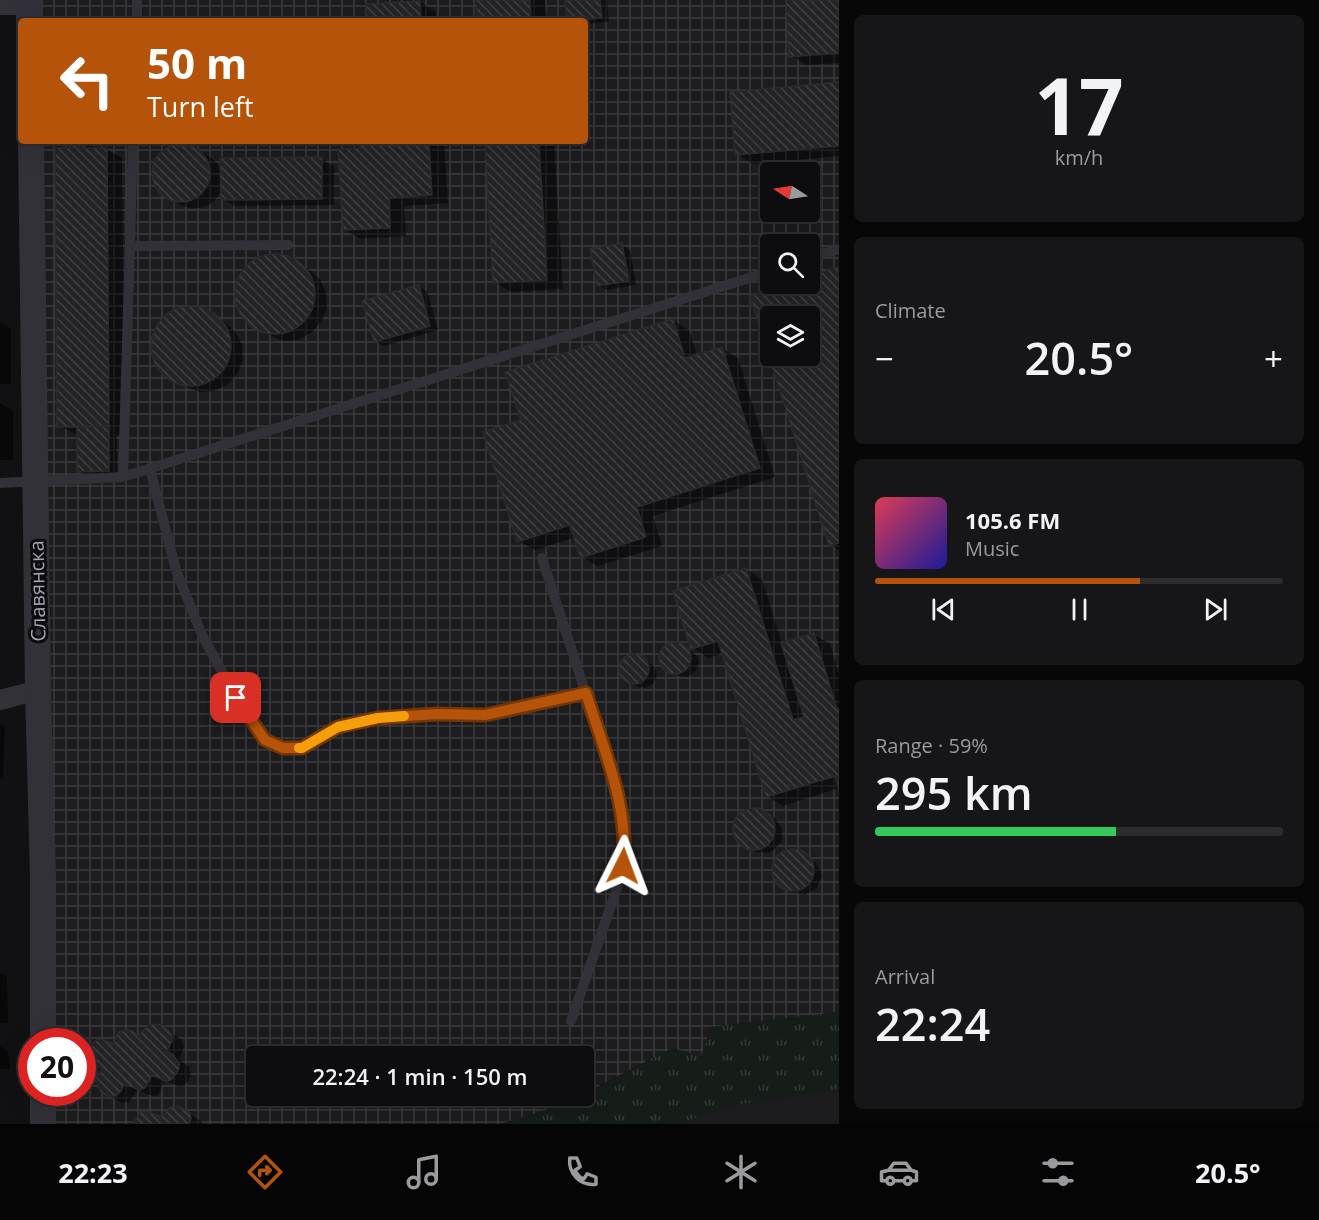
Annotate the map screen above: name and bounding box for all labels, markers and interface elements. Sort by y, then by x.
text: 50 m [147,34,247,91]
icon: left [48,42,126,120]
text: 17 [1034,52,1124,158]
text: Turn left [147,88,254,125]
text: km/h [1055,144,1103,171]
north arrow [760,162,820,222]
map controls [760,162,820,366]
button: search [760,234,820,294]
text: Climate [875,297,946,324]
button: layers [760,306,820,366]
text: 20.5° [1025,327,1133,388]
text: − [875,336,894,381]
text: + [1264,336,1283,381]
text: 105.6 FM [965,505,1060,535]
text: Music [965,535,1019,562]
street label: Славянска [23,540,51,642]
icon: previous [927,593,960,626]
icon: pause [1063,593,1096,626]
icon: next [1199,593,1232,626]
pin [210,672,261,723]
icon: arrive [219,681,252,714]
text: Range · 59% [875,732,988,759]
text: 295 km [875,762,1033,823]
position arrow [591,834,655,898]
text: Arrival [875,963,935,990]
text: 22:24 [875,993,990,1054]
speed limit sign: 20 [18,1028,96,1106]
text: 22:24 · 1 min · 150 m [312,1061,528,1091]
icon: directions [244,1151,286,1193]
icon: music [403,1151,445,1193]
icon: phone [561,1151,603,1193]
icon: climate [720,1151,762,1193]
icon: car [878,1151,920,1193]
icon: filters [1037,1151,1079,1193]
text: 22:23 [58,1154,128,1191]
text: 20.5° [1195,1154,1261,1191]

